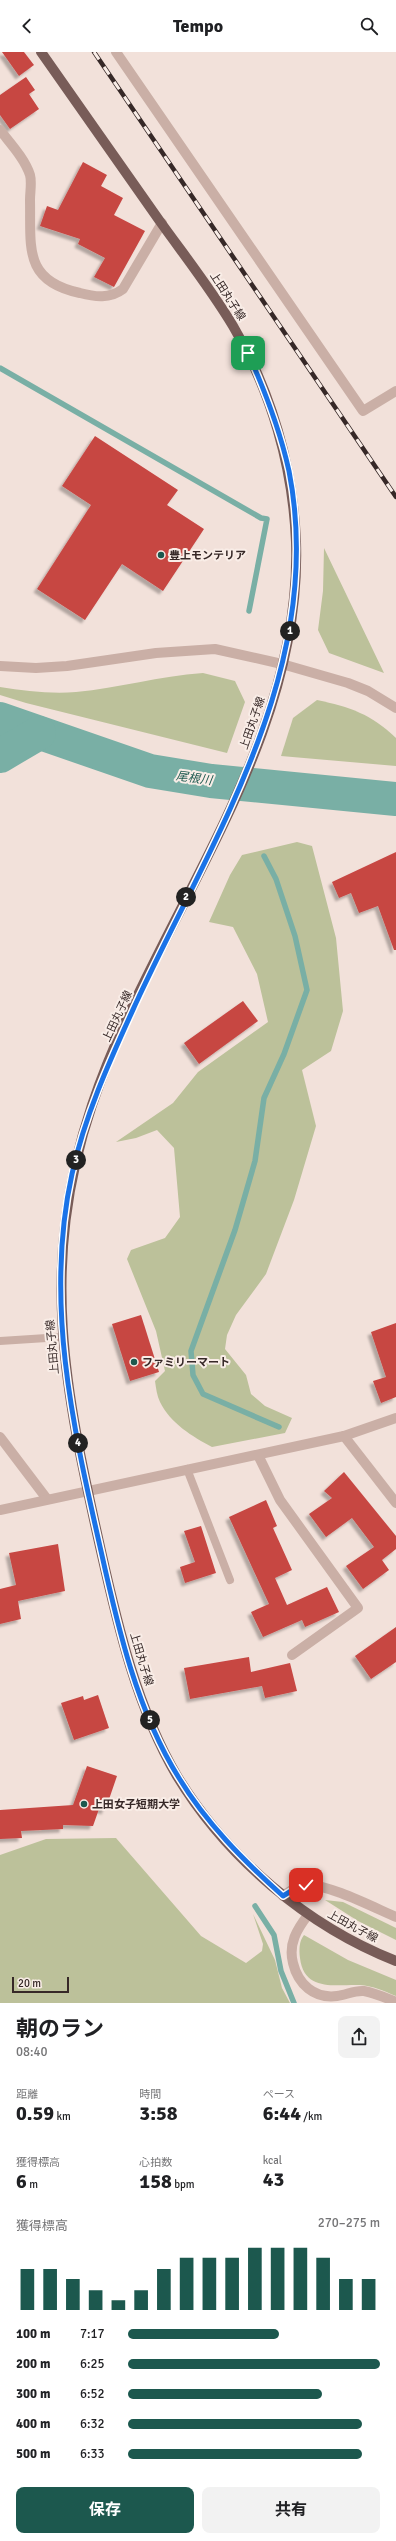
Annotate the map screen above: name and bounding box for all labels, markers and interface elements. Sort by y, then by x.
icon: back [16,15,38,37]
text: Tempo [173,15,223,37]
icon: search [358,15,380,37]
street label: 上田丸子線 [207,270,248,323]
pin [231,336,265,370]
icon: arrive [237,342,259,364]
place label: 豊上モンテリア [169,549,246,562]
marker: 豊上モンテリア [156,550,166,560]
pin: 1 [280,621,300,641]
text: 1 [287,624,293,637]
street label: 上田丸子線 [237,695,268,751]
water label: 尾根川 [175,769,215,789]
pin: 2 [176,887,196,907]
text: 2 [183,890,189,903]
street label: 上田丸子線 [100,989,135,1044]
pin: 3 [66,1150,86,1170]
text: 3 [73,1153,79,1166]
street label: 上田丸子線 [44,1319,61,1375]
place label: ファミリーマート [142,1356,230,1369]
marker: ファミリーマート [129,1357,139,1367]
pin: 4 [68,1433,88,1453]
text: 4 [75,1436,81,1449]
street label: 上田丸子線 [127,1631,156,1687]
pin: 5 [140,1710,160,1730]
text: 5 [147,1713,153,1726]
place label: 上田女子短期大学 [92,1798,180,1811]
marker: 上田女子短期大学 [79,1799,89,1809]
pin [289,1868,323,1902]
icon: check [295,1874,317,1896]
street label: 上田丸子線 [325,1908,380,1945]
scale bar [12,1975,69,1994]
text: 20 m [18,1977,41,1990]
text: 朝のラン [16,2015,104,2042]
button: share [338,2016,380,2058]
text: 08:40 [16,2044,48,2060]
text: 距離 [16,2088,38,2101]
text: 時間 [139,2088,161,2101]
text: ペース [263,2088,295,2101]
text: 0.59 [16,2101,54,2126]
text: 3:58 [139,2101,178,2126]
text: 6:44 [263,2101,301,2126]
text: km [54,2110,71,2123]
text: /km [301,2110,322,2123]
text: kcal [263,2154,282,2167]
text: 獲得標高 [16,2156,60,2169]
text: 心拍数 [139,2156,172,2169]
text: 43 [263,2167,284,2192]
text: 6 [16,2169,27,2194]
text: 158 [139,2169,172,2194]
text: m [27,2178,38,2191]
text: bpm [172,2178,195,2191]
text: 270–275 m [318,2215,380,2231]
text: 獲得標高 [16,2218,68,2234]
text: 100 m [16,2326,50,2342]
text: 7:17 [80,2326,105,2342]
text: 200 m [16,2356,50,2372]
text: 6:25 [80,2356,105,2372]
text: 300 m [16,2386,50,2402]
text: 6:52 [80,2386,105,2402]
text: 400 m [16,2416,50,2432]
text: 6:32 [80,2416,105,2432]
text: 500 m [16,2446,50,2462]
text: 6:33 [80,2446,105,2462]
button: 保存 [16,2487,194,2533]
button: 共有 [202,2487,380,2533]

